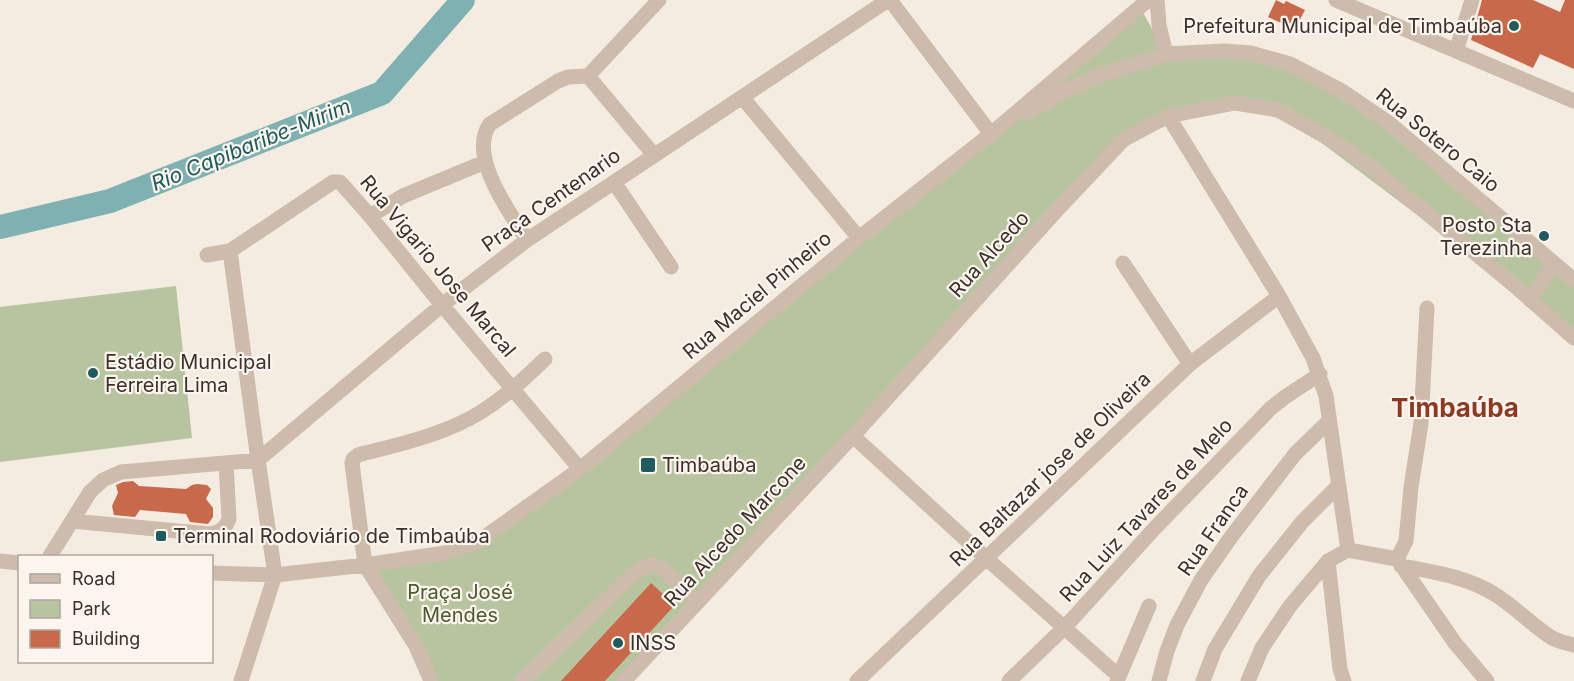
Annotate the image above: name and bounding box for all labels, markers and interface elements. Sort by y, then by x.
place label: Prefeitura Municipal de Timbaúba [1183,14,1502,38]
marker: Prefeitura Municipal de Timbaúba [1507,19,1521,33]
street label: Rua Sotero Caio [1371,83,1505,197]
water label: Rio Capibaribe-Mirim [147,93,354,196]
street label: Praça Centenario [477,143,625,257]
street label: Rua Vigario Jose Marcal [355,170,521,362]
street label: Rua Alcedo [944,206,1034,302]
place label: Posto Sta Terezinha [1440,213,1532,260]
street label: Rua Maciel Pinheiro [678,226,836,364]
marker: Posto Sta Terezinha [1537,229,1551,243]
place label: Estádio Municipal Ferreira Lima [105,350,272,397]
marker: Estádio Municipal Ferreira Lima [86,366,100,380]
street label: Rua Baltazar jose de Oliveira [945,367,1155,571]
district label: Timbaúba [1391,392,1519,423]
street label: Rua Luiz Tavares de Melo [1055,413,1237,607]
street label: Rua Alcedo Marcone [659,451,811,611]
place label: Timbaúba [662,453,756,477]
marker: Timbaúba [639,456,657,474]
street label: Rua Franca [1173,480,1253,580]
place label: Terminal Rodoviário de Timbaúba [173,524,490,548]
marker: Terminal Rodoviário de Timbaúba [154,529,168,543]
legend [18,555,213,663]
text: Road [72,568,115,589]
park label: Praça José Mendes [407,580,513,627]
text: Park [72,598,111,619]
text: Building [72,628,140,649]
place label: INSS [630,631,676,655]
marker: INSS [611,636,625,650]

